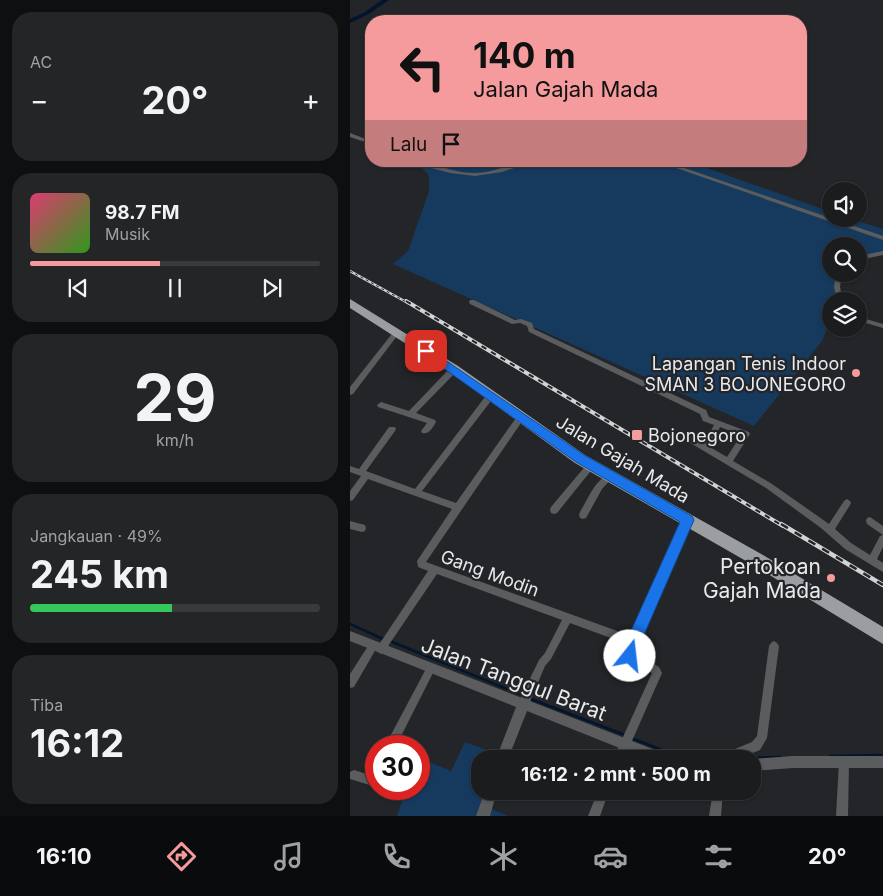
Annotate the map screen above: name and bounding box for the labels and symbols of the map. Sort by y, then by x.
pin [405,330,447,372]
place label: Lapangan Tenis Indoor SMAN 3 BOJONEGORO [644,353,846,395]
marker: Lapangan Tenis Indoor SMAN 3 BOJONEGORO [850,367,862,379]
street label: Jalan Gajah Mada [553,411,693,507]
place label: Bojonegoro [648,425,746,446]
marker: Bojonegoro [630,428,644,442]
street label: Gang Modin [438,545,542,601]
place label: Pertokoan Gajah Mada [703,554,821,603]
marker: Pertokoan Gajah Mada [825,572,837,584]
position arrow [603,629,655,681]
street label: Jalan Tanggul Barat [418,632,610,726]
speed limit sign: 30 [365,735,430,800]

